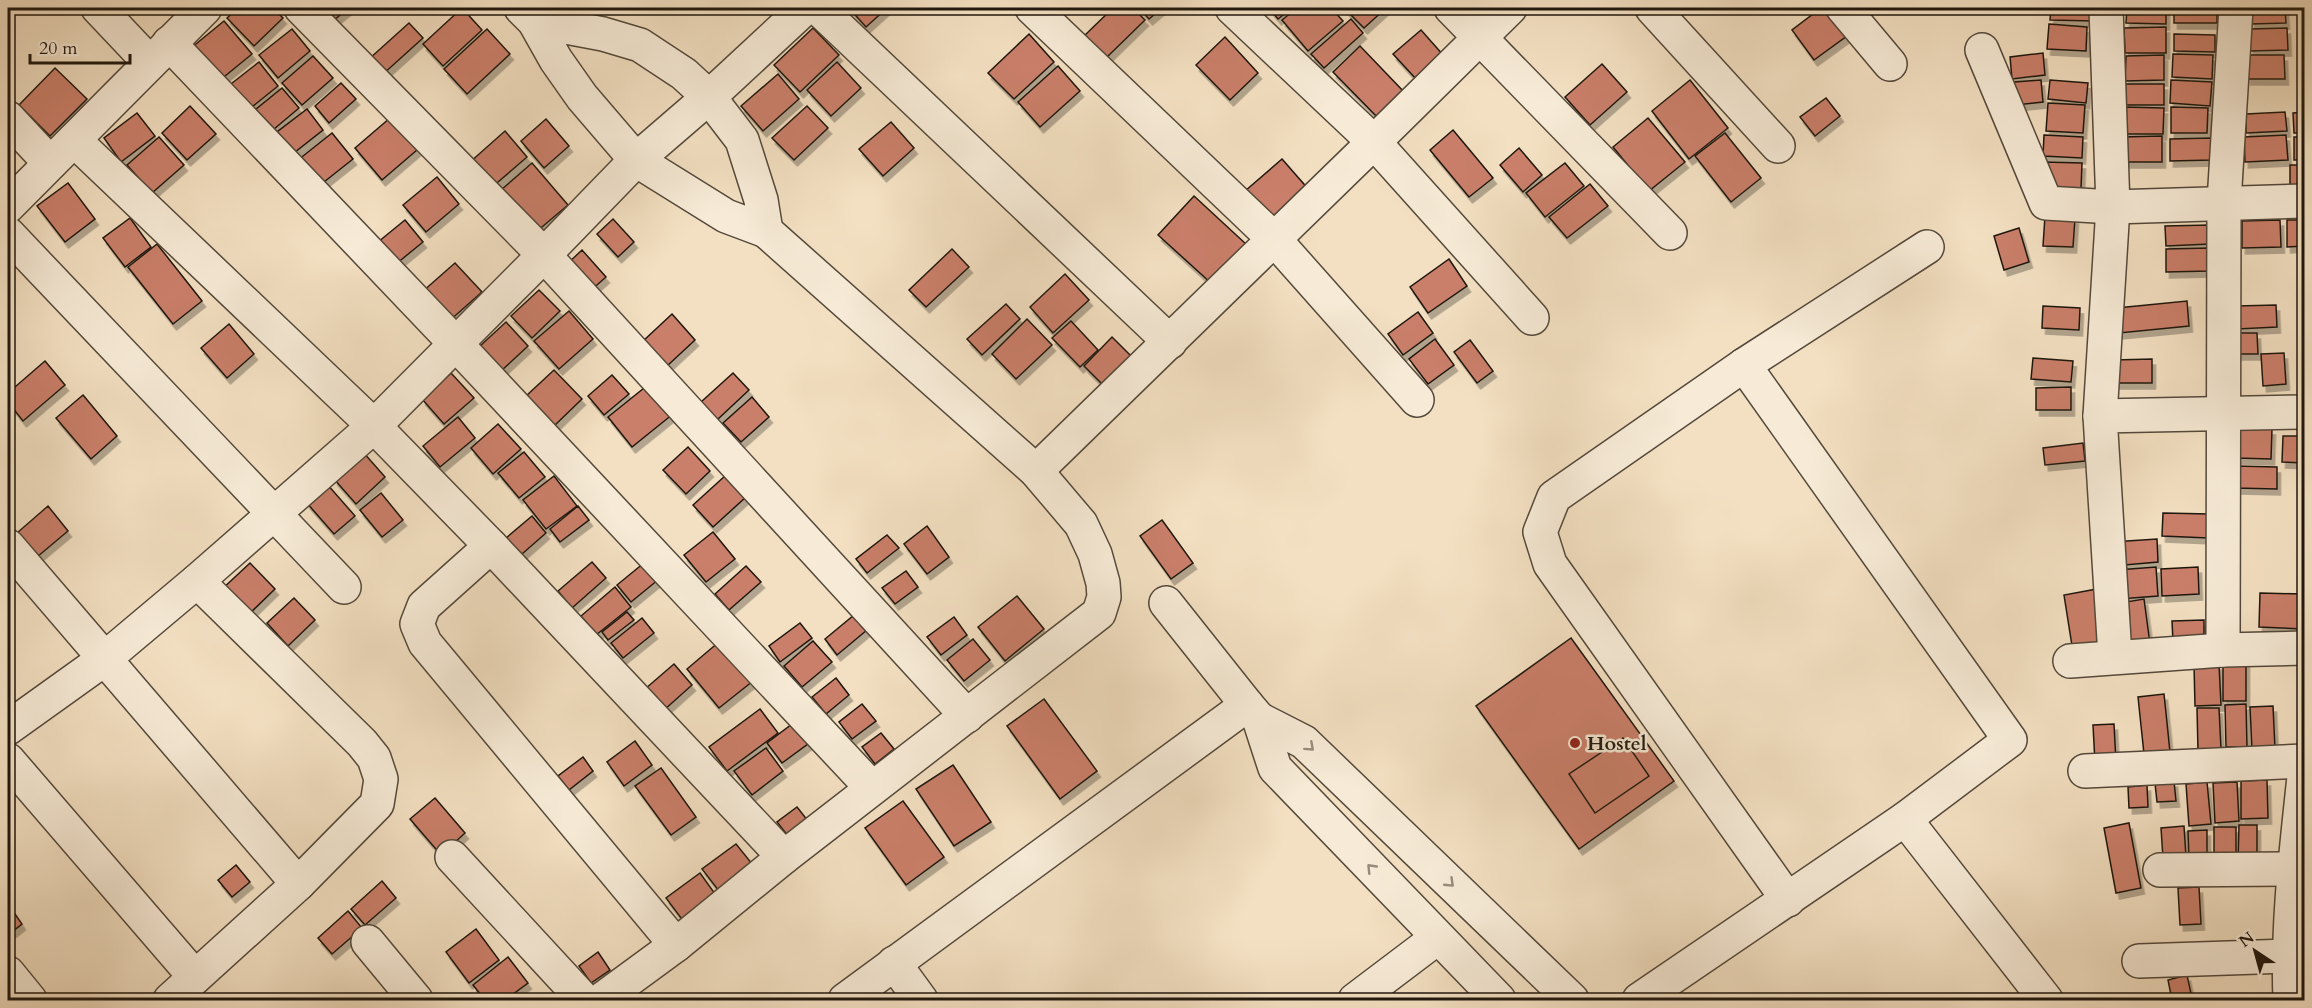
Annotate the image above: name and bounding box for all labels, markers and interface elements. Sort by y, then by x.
scale bar [30,27,130,65]
text: 20 m [39,36,78,61]
place label: Hostel [1587,730,1647,757]
marker: Hostel [1568,736,1582,750]
one-way arrow [1303,740,1313,751]
one-way arrow [1367,864,1378,875]
one-way arrow [1443,876,1453,887]
north arrow [2225,921,2285,981]
text: N [2235,927,2259,953]

